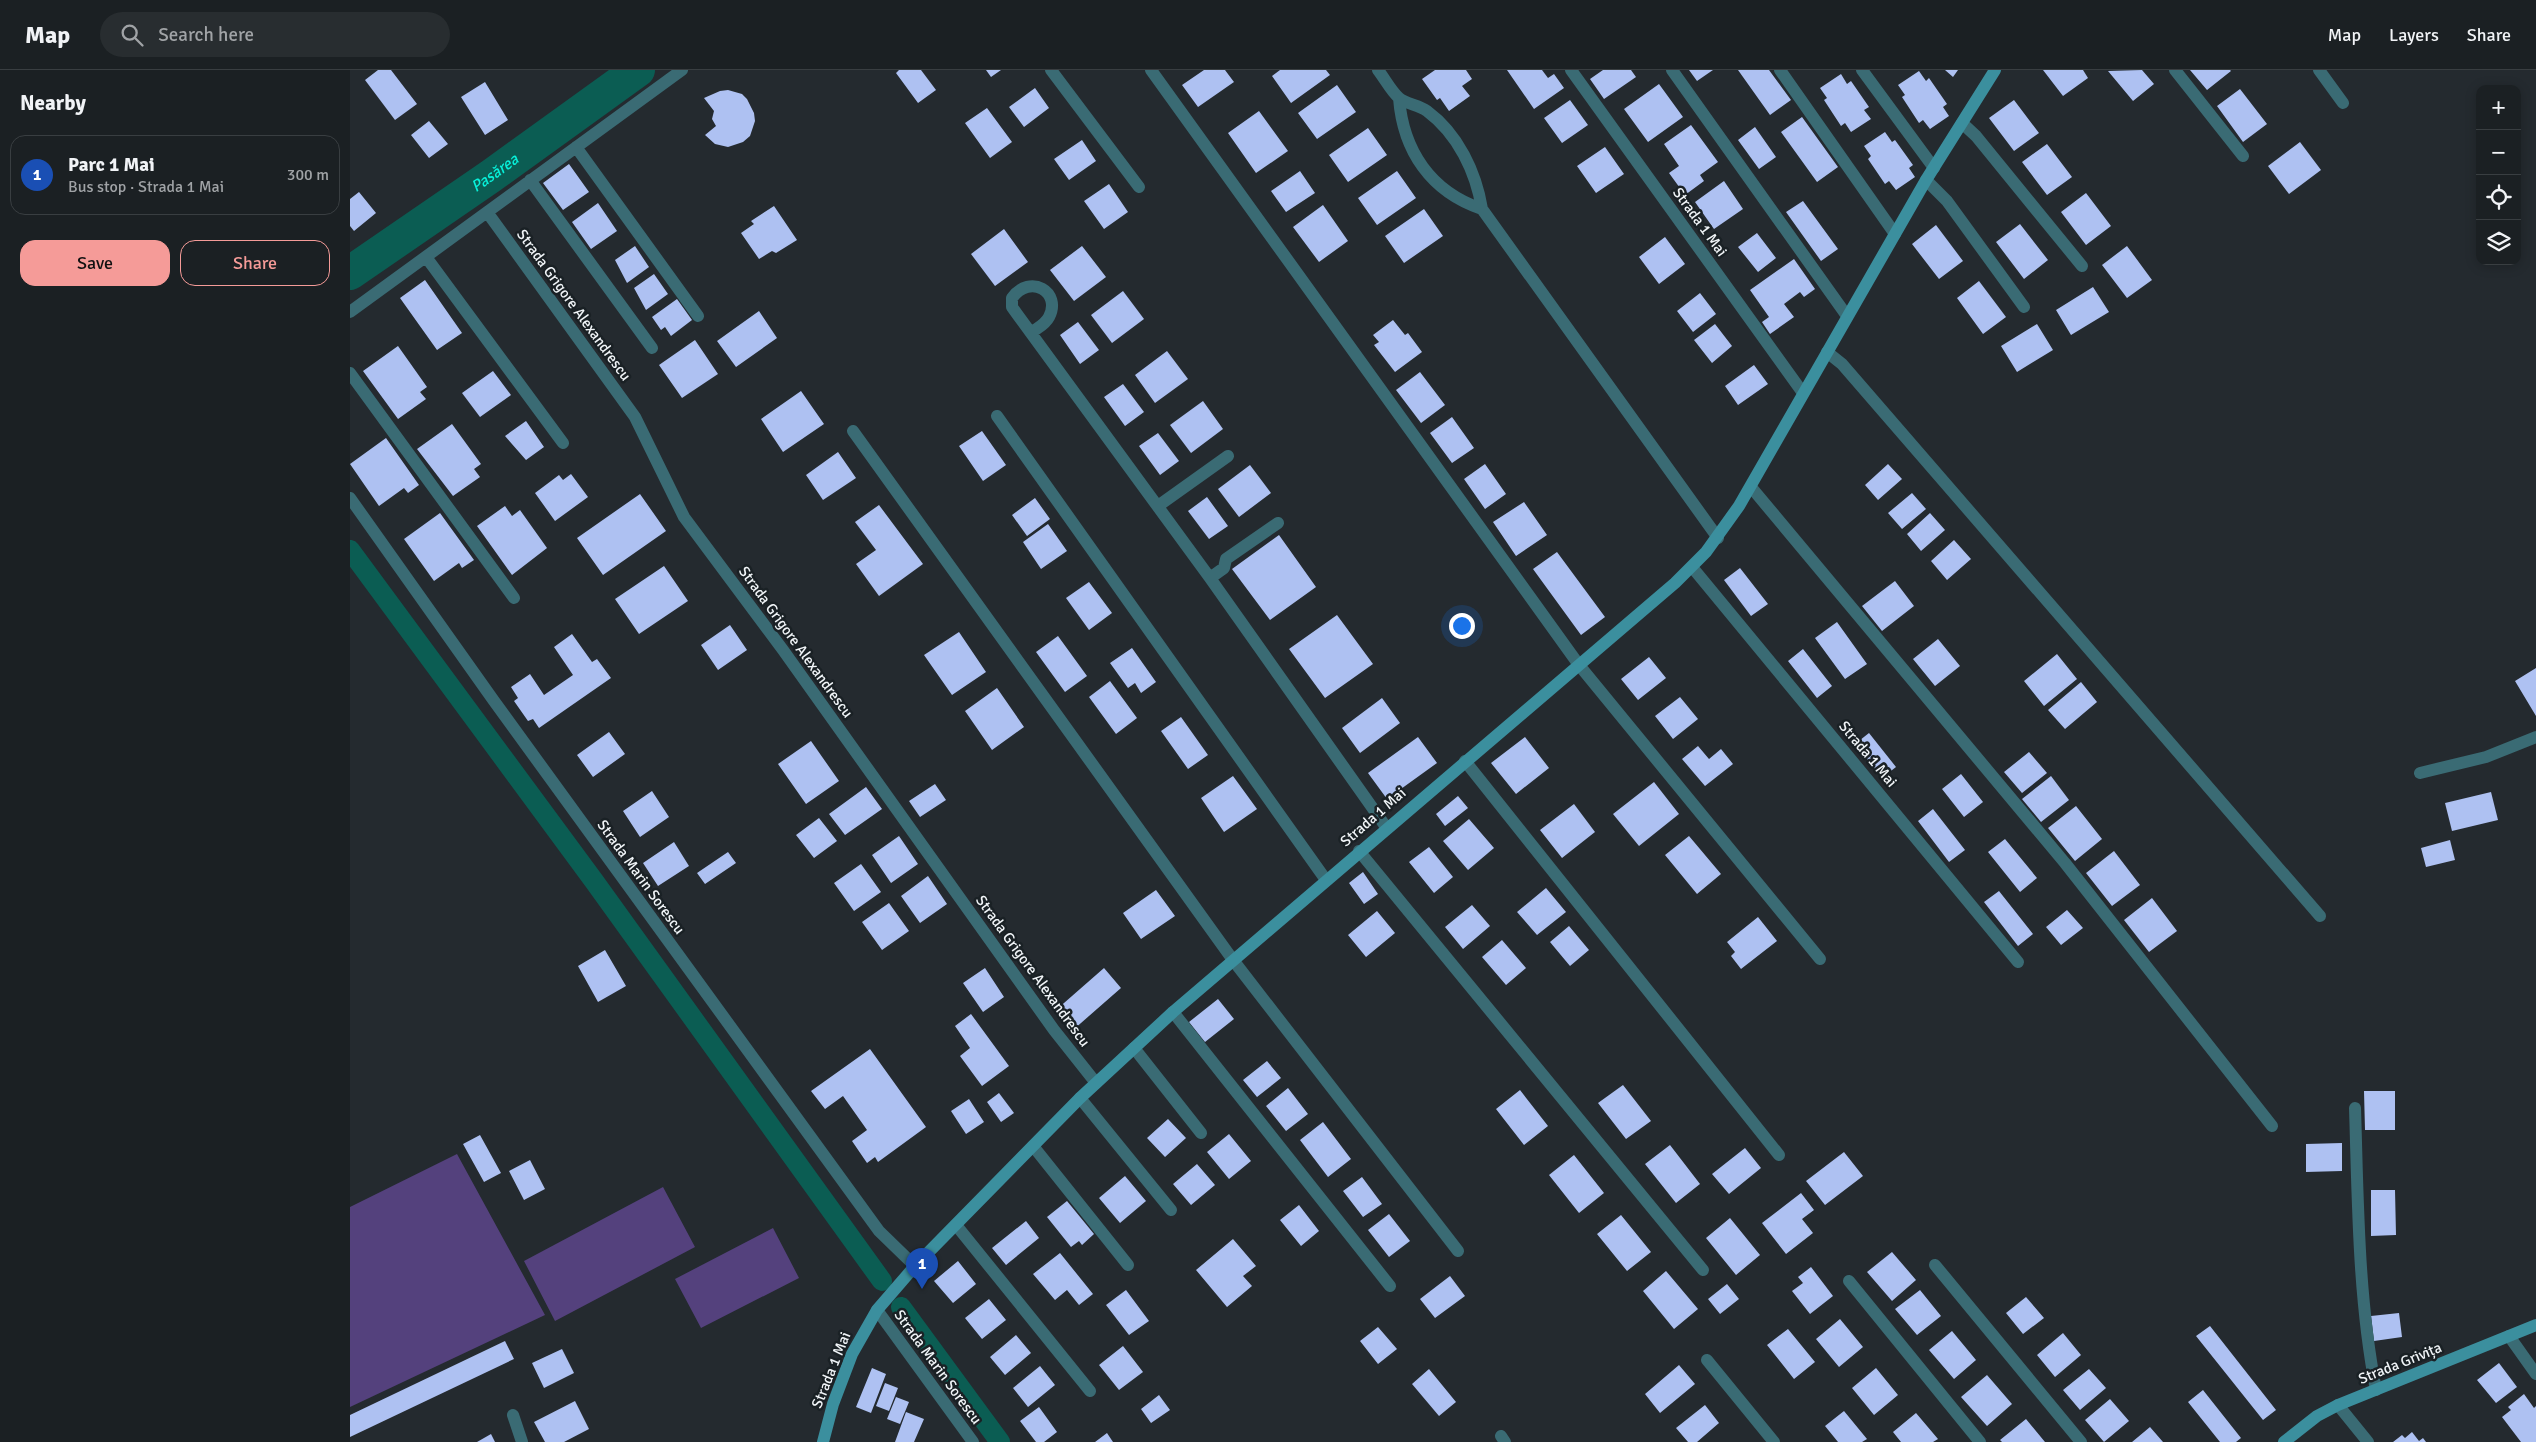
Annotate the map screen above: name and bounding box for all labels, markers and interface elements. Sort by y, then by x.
search box [100,12,450,57]
text: Map [25,20,70,50]
icon: search [118,21,146,49]
text: Search here [158,23,254,47]
text: Map [2328,24,2361,46]
text: Layers [2389,24,2439,46]
text: Share [2467,24,2511,46]
map controls [2476,85,2521,265]
button: + [2476,85,2521,130]
text: Nearby [20,90,86,116]
button: − [2476,130,2521,175]
water label: Pasărea [467,149,523,197]
text: Parc 1 Mai [68,153,155,177]
text: 1 [33,165,41,185]
text: 300 m [287,165,329,185]
button: locate [2476,175,2521,220]
text: Bus stop · Strada 1 Mai [68,177,224,197]
street label: Strada 1 Mai [1669,184,1731,260]
button: layers [2476,220,2521,265]
street label: Strada Grigore Alexandrescu [513,226,635,384]
button: Save [20,240,170,286]
button: Share [180,240,330,286]
street label: Strada Grigore Alexandrescu [735,563,857,721]
your location [1449,613,1475,639]
street label: Strada 1 Mai [1835,717,1901,791]
street label: Strada 1 Mai [1337,784,1409,850]
street label: Strada Marin Sorescu [593,816,689,938]
street label: Strada Grigore Alexandrescu [972,892,1094,1050]
pin: 1 [906,1248,938,1289]
street label: Strada Marin Sorescu [890,1306,986,1428]
street label: Strada 1 Mai [808,1329,854,1411]
street label: Strada Grivița [2356,1338,2445,1389]

